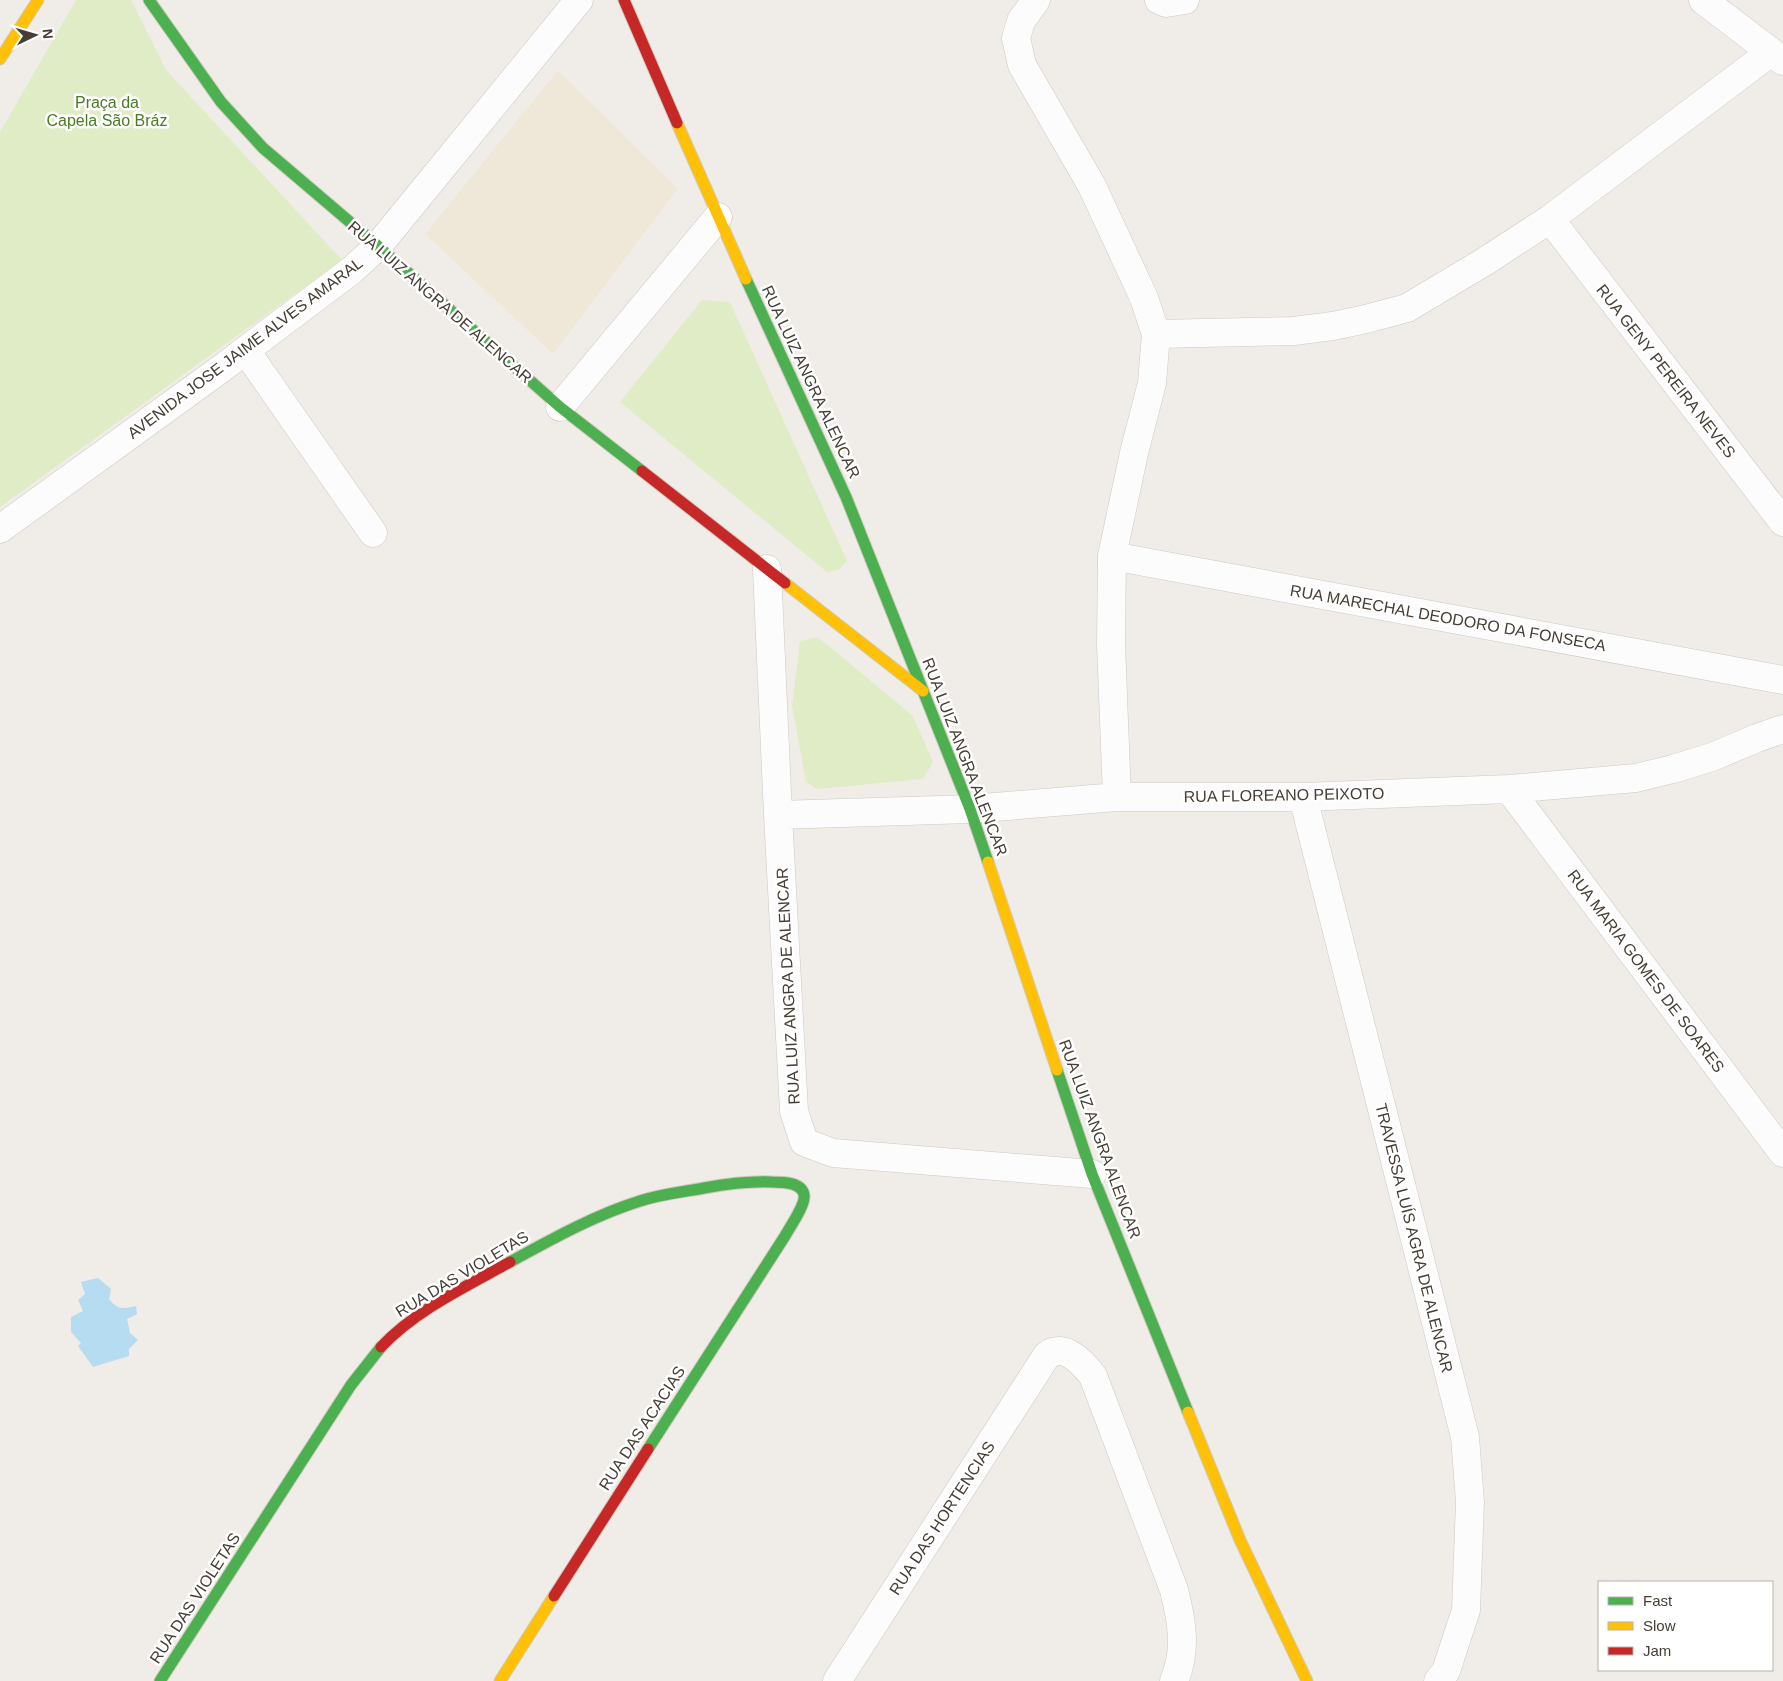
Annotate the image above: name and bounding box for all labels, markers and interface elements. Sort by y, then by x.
north arrow [10,10,60,60]
text: N [40,28,56,40]
park label: Praça da Capela São Bráz [47,94,167,129]
street label: RUA LUIZ ANGRA DE ALENCAR [345,218,535,386]
street label: AVENIDA JOSE JAIME ALVES AMARAL [124,254,366,442]
street label: RUA GENY PEREIRA NEVES [1593,281,1739,461]
street label: RUA LUIZ ANGRA ALENCAR [759,283,863,481]
street label: RUA MARECHAL DEODORO DA FONSECA [1289,582,1608,654]
street label: RUA LUIZ ANGRA ALENCAR [919,656,1011,858]
street label: RUA FLOREANO PEIXOTO [1184,785,1384,805]
street label: RUA MARIA GOMES DE SOARES [1564,866,1728,1076]
street label: RUA LUIZ ANGRA DE ALENCAR [773,867,803,1105]
street label: RUA LUIZ ANGRA ALENCAR [1056,1037,1144,1241]
street label: TRAVESSA LUÍS AGRA DE ALENCAR [1372,1101,1457,1375]
street label: RUA DAS VIOLETAS [393,1228,531,1320]
street label: RUA DAS ACACIAS [596,1363,688,1493]
street label: RUA DAS HORTENCIAS [886,1438,998,1598]
street label: RUA DAS VIOLETAS [147,1530,243,1666]
legend [1598,1581,1773,1671]
text: Fast [1643,1592,1673,1609]
text: Slow [1643,1617,1676,1634]
text: Jam [1643,1642,1671,1659]

